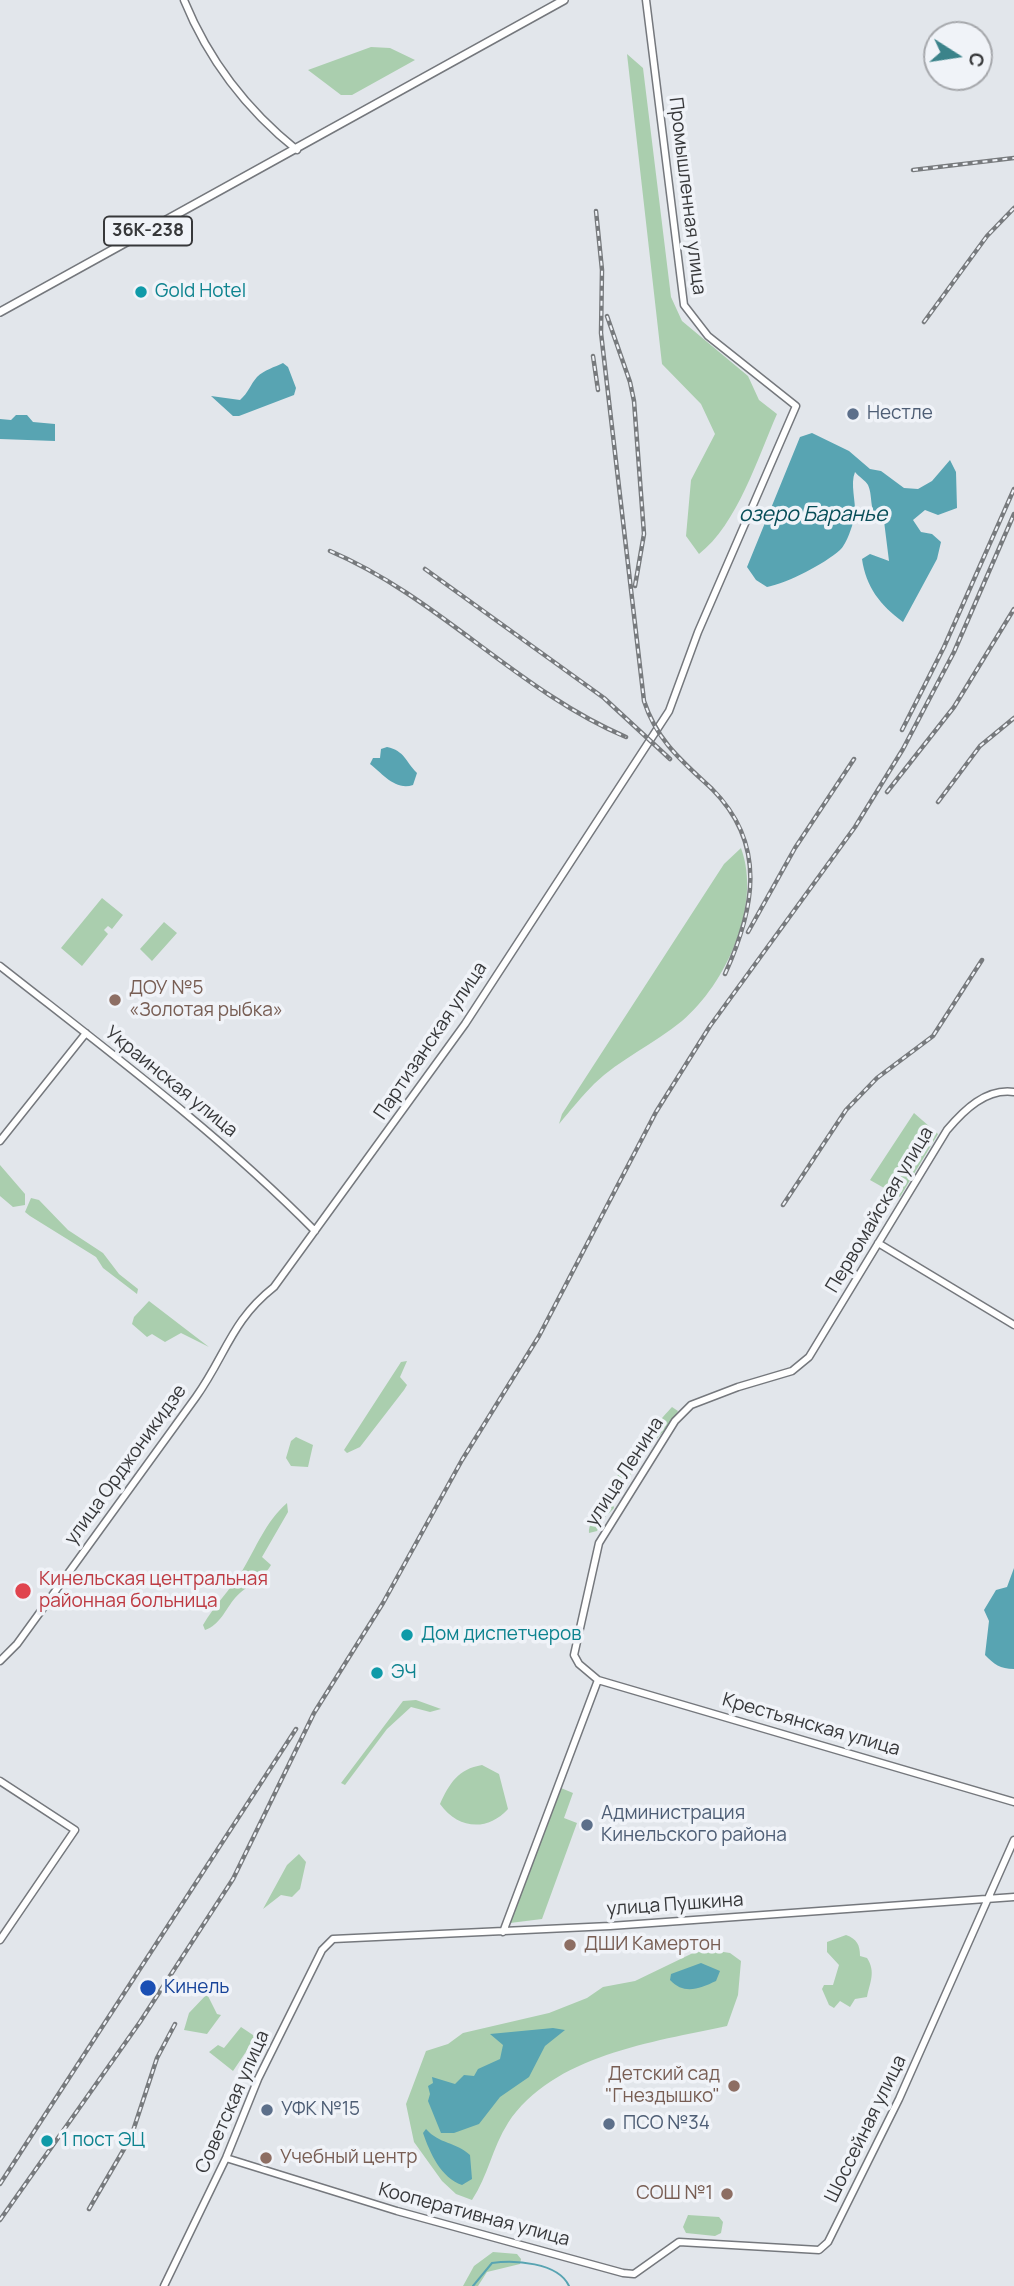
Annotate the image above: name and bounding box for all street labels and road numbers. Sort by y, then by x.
street label: Промышленная улица [664,96,710,296]
road number: 36К-238 [104,216,192,246]
street label: Партизанская улица [370,958,492,1124]
street label: Украинская улица [100,1022,242,1142]
street label: Первомайская улица [821,1123,939,1297]
street label: улица Орджоникидзе [60,1380,192,1550]
street label: улица Ленина [581,1413,669,1531]
street label: Крестьянская улица [719,1689,903,1761]
street label: улица Пушкина [606,1889,744,1921]
street label: Советская улица [191,2027,275,2177]
street label: Шоссейная улица [820,2052,912,2206]
street label: Кооперативная улица [376,2178,572,2252]

